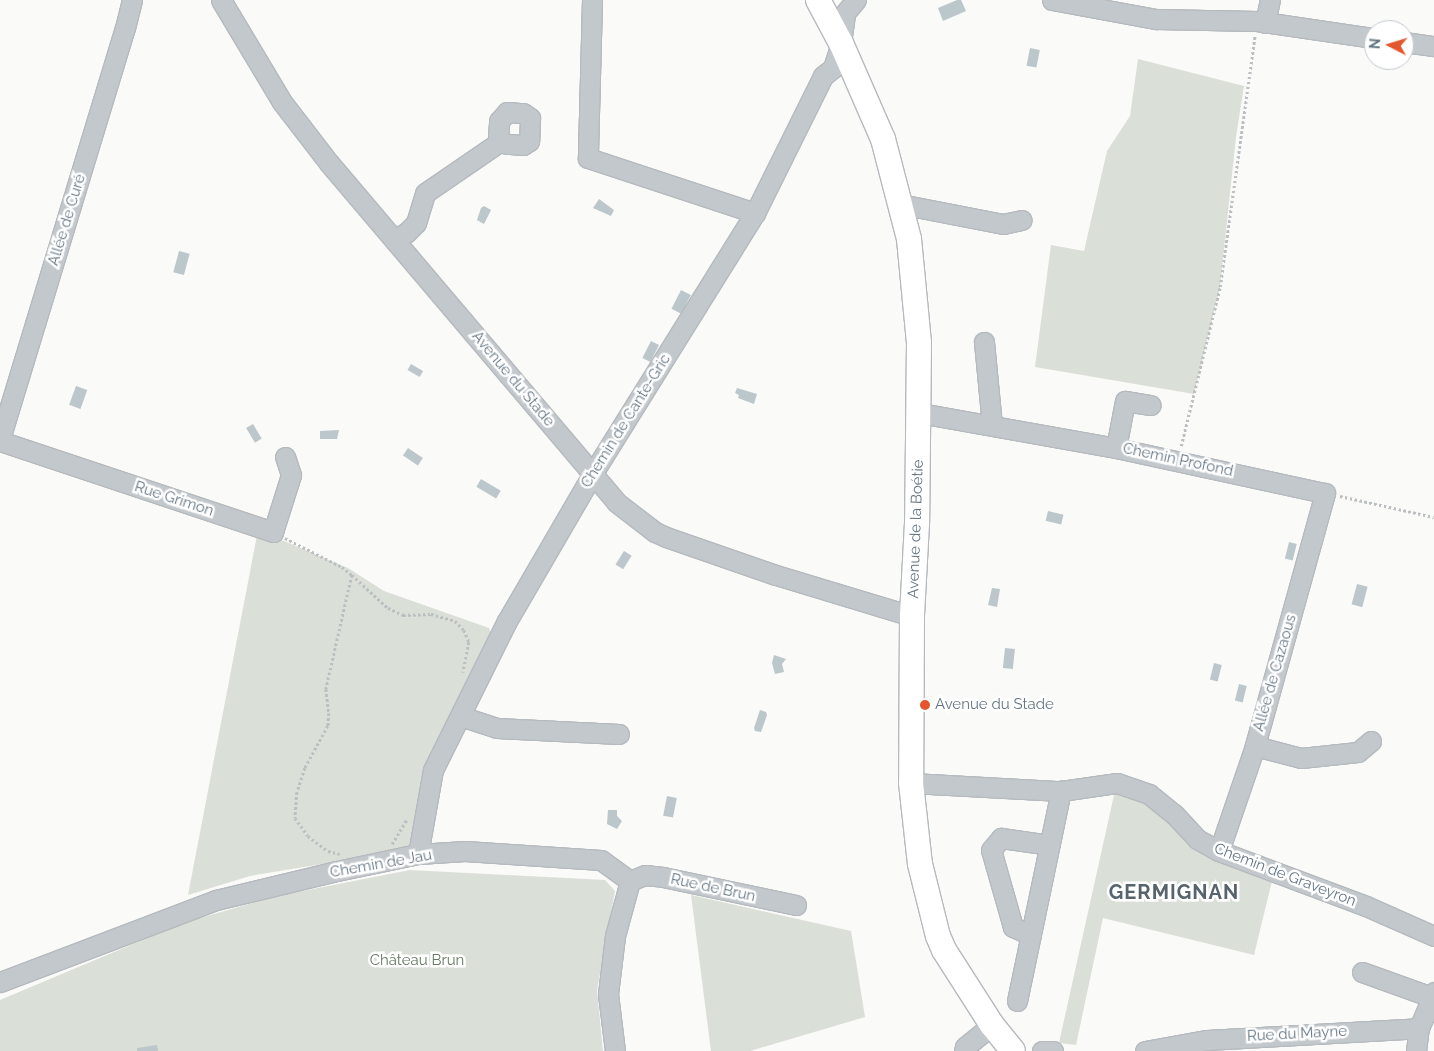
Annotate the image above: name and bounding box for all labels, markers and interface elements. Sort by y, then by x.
north arrow [1364,20,1414,70]
text: N [1367,38,1383,50]
street label: Allée de Curé [45,172,89,268]
street label: Avenue du Stade [468,328,558,430]
street label: Chemin de Cante-Gric [578,351,674,491]
street label: Chemin Profond [1121,440,1235,480]
street label: Avenue de la Boétie [905,459,927,599]
street label: Rue Grimon [132,478,216,520]
street label: Allée de Cazaous [1250,612,1300,734]
place label: Avenue du Stade [935,696,1054,714]
marker: Avenue du Stade [919,699,931,711]
street label: Chemin de Graveyron [1212,840,1358,910]
street label: Chemin de Jau [328,846,434,882]
street label: Rue de Brun [669,870,757,906]
district label: GERMIGNAN [1108,880,1240,904]
park label: Château Brun [370,952,464,970]
street label: Rue du Mayne [1247,1022,1347,1046]

